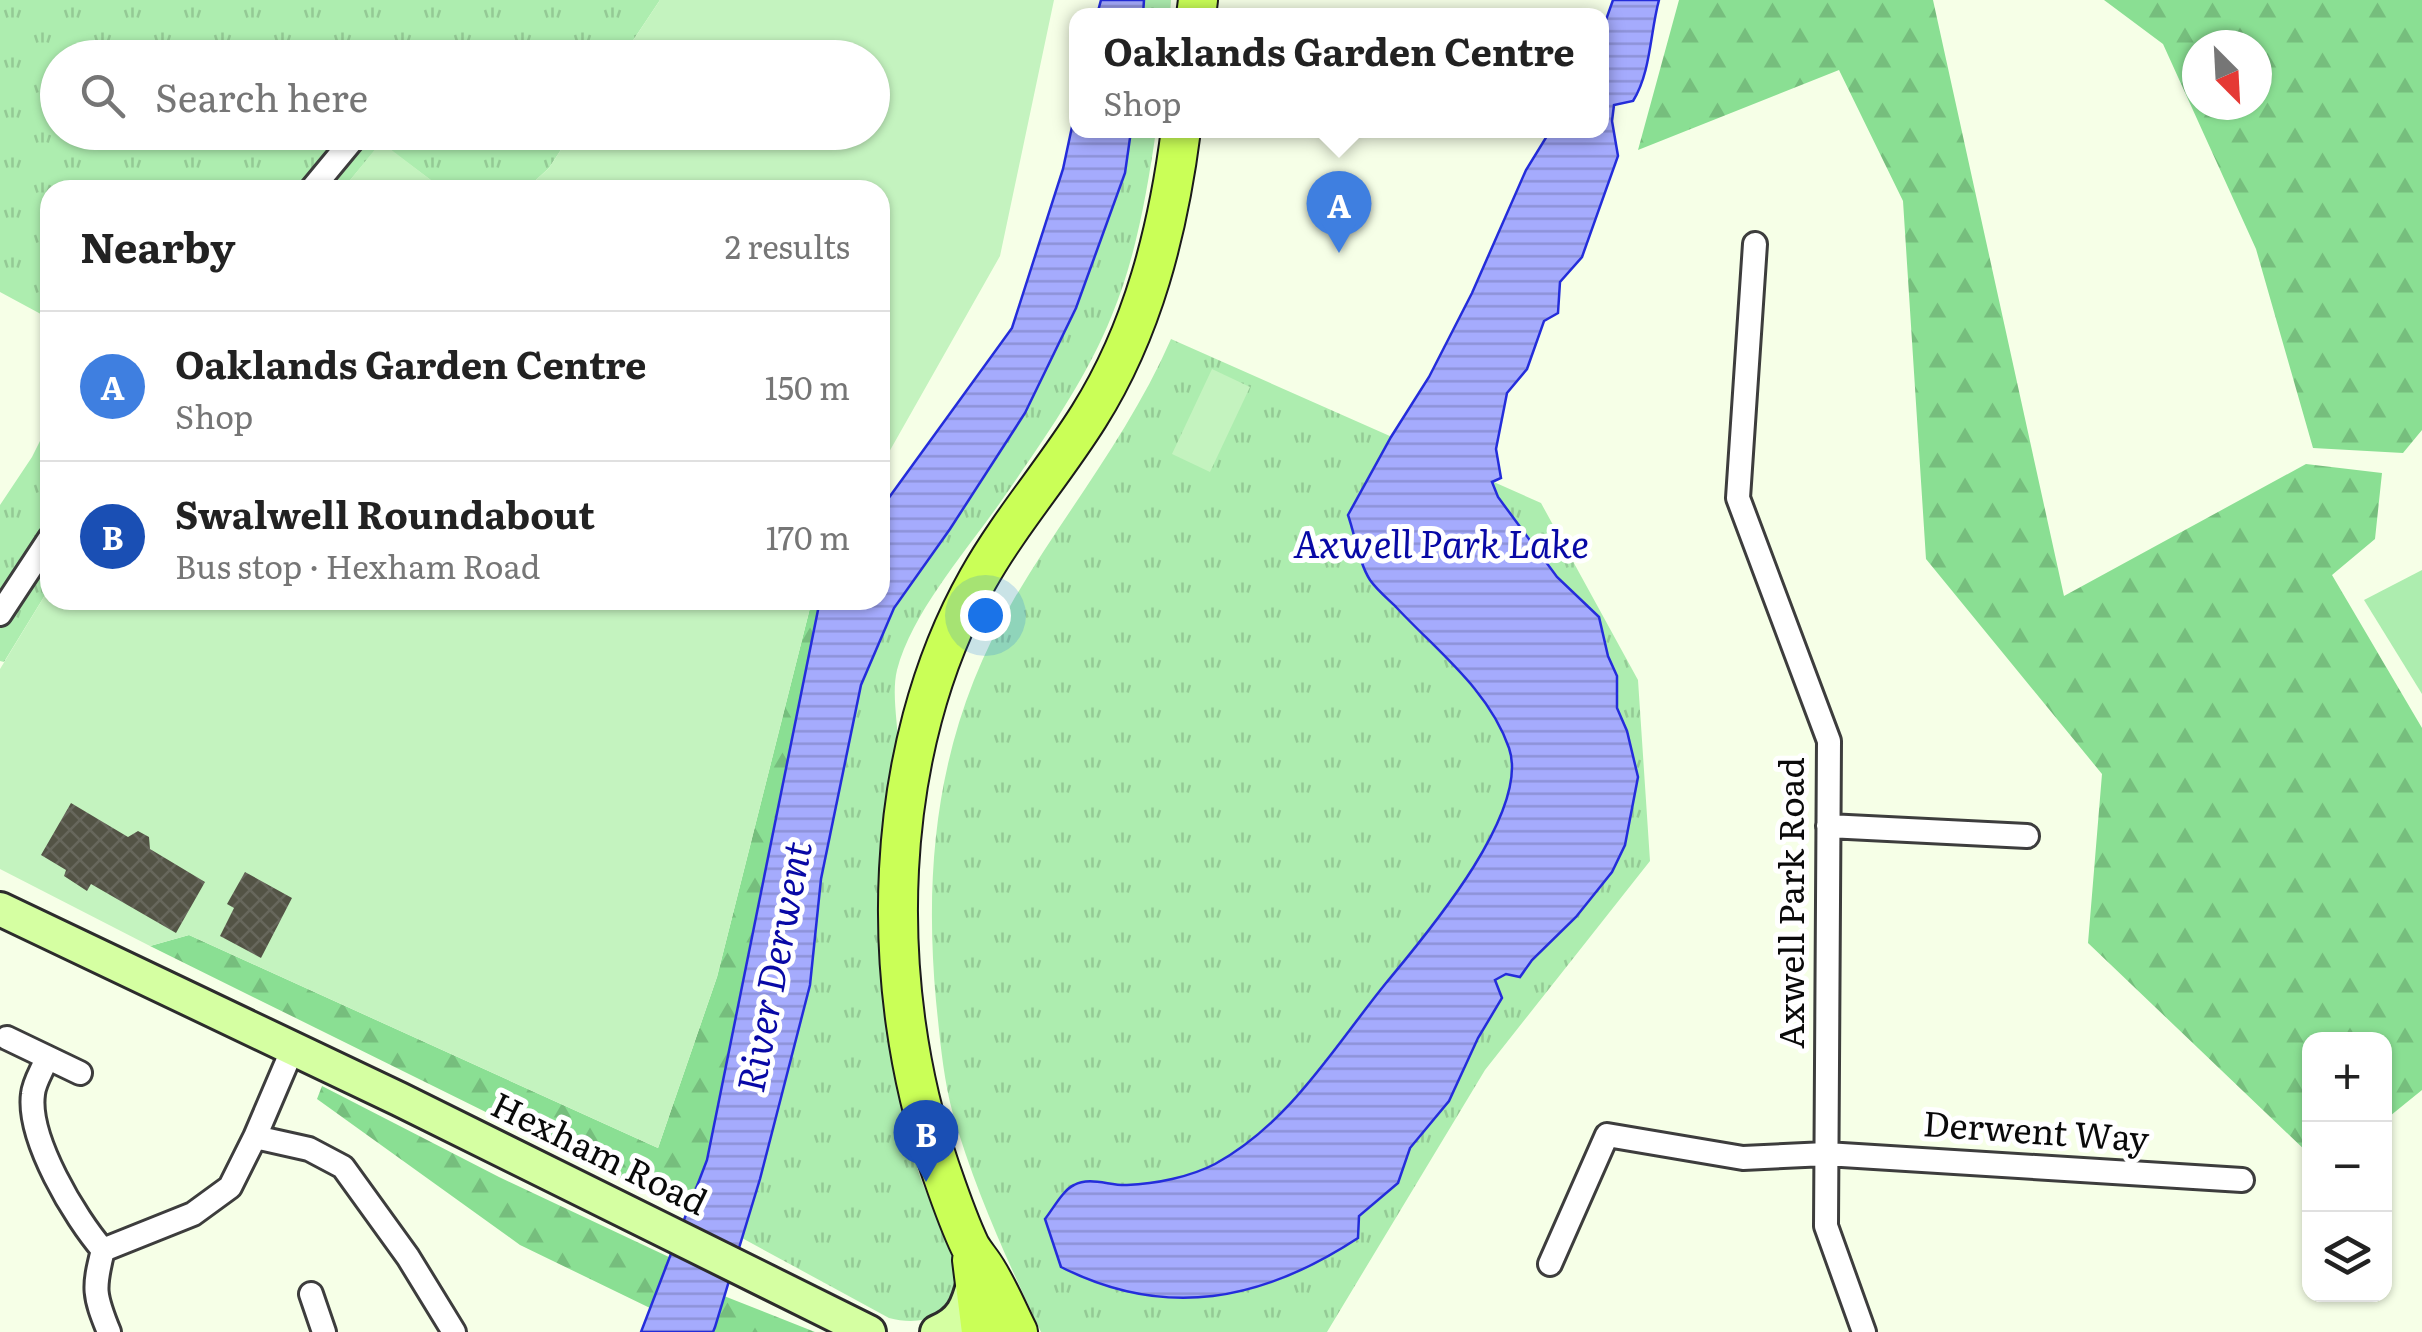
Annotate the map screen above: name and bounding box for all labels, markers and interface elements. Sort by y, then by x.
popup [1069,8,1609,138]
text: Oaklands Garden Centre [1103,21,1575,78]
north arrow [2182,30,2272,120]
search box [40,40,890,150]
text: Search here [155,67,368,124]
icon: search [75,68,130,123]
text: Shop [1103,78,1182,126]
pin: A [1306,170,1372,253]
text: Nearby [80,214,236,276]
text: 2 results [725,221,850,269]
text: Oaklands Garden Centre [175,334,647,391]
text: A [100,362,125,410]
text: 150 m [765,362,850,410]
text: Shop [175,391,253,439]
text: Swalwell Roundabout [175,484,595,541]
text: B [101,512,124,560]
text: 170 m [766,512,850,560]
water label: Axwell Park Lake [1293,513,1589,570]
text: Bus stop · Hexham Road [175,541,540,589]
your location [960,590,1011,641]
street label: Axwell Park Road [1763,757,1815,1049]
water label: River Derwent [719,836,824,1097]
map controls [2302,1032,2392,1302]
button: + [2302,1032,2392,1122]
street label: Hexham Road [484,1077,717,1226]
street label: Derwent Way [1921,1095,2152,1163]
pin: B [894,1100,958,1182]
button: − [2302,1122,2392,1212]
button: layers [2302,1212,2392,1302]

